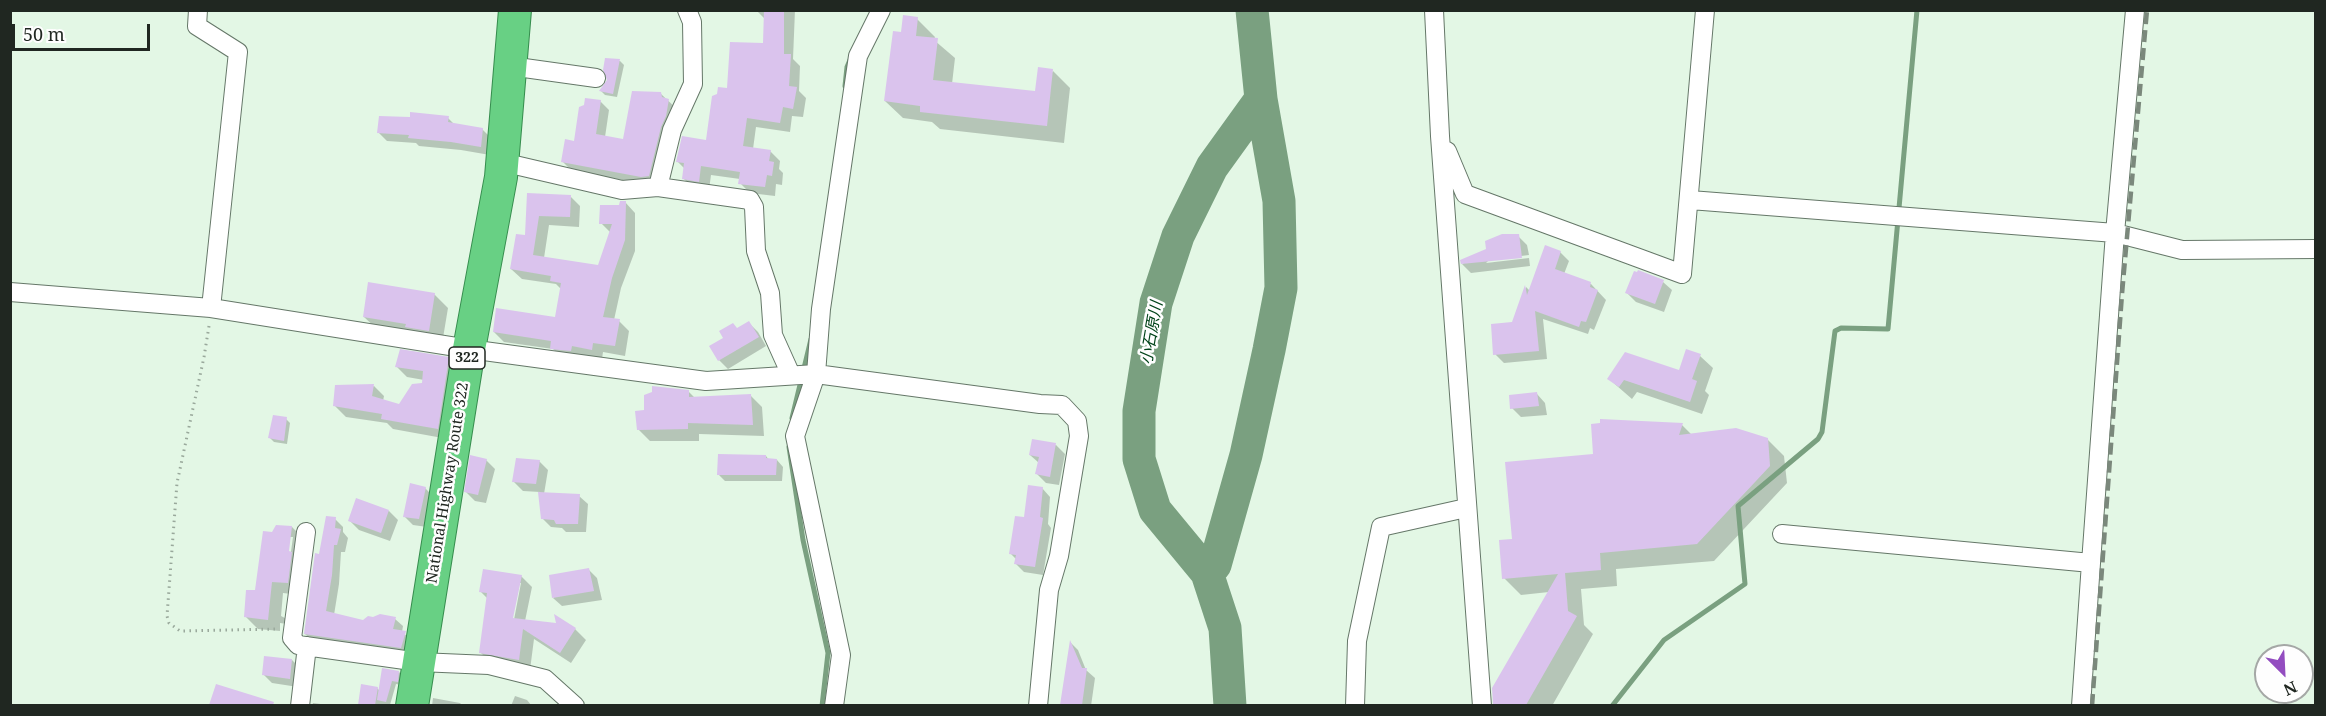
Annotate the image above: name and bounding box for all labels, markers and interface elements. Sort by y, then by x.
scale bar [15,12,153,50]
text: 50 m [23,22,65,46]
water label: 小石原川 [1137,300,1167,366]
road number: 322 [449,347,485,369]
street label: National Highway Route 322 [423,381,473,585]
north arrow [2254,644,2314,704]
text: N [2280,676,2301,701]

